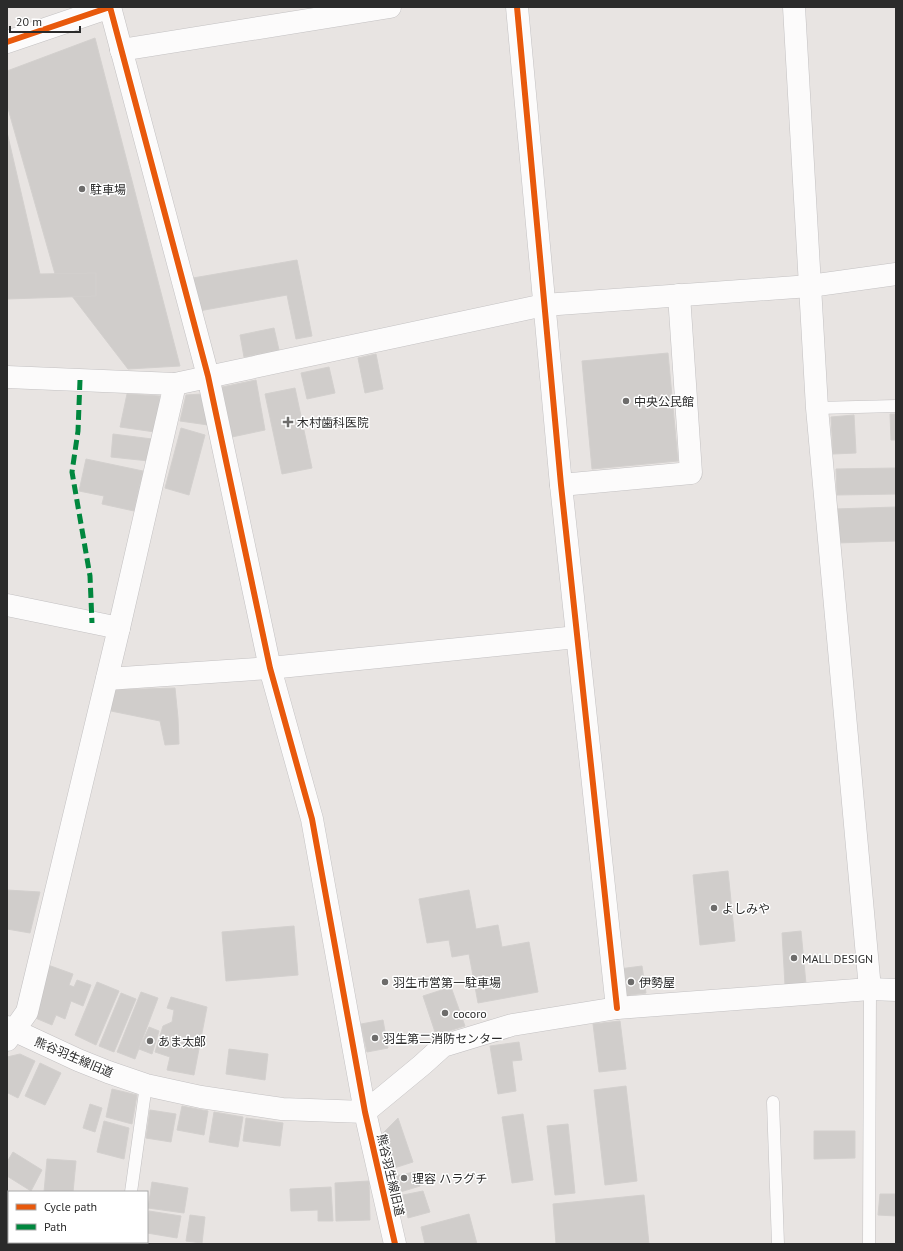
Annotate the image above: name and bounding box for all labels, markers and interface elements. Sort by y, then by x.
scale bar [10,8,80,34]
text: 20 m [16,14,42,29]
place label: 駐車場 [90,182,126,197]
marker: 駐車場 [77,184,87,194]
place label: 中央公民館 [634,394,694,409]
marker: 中央公民館 [621,396,631,406]
place label: 木村歯科医院 [297,415,369,430]
marker: 木村歯科医院 [282,416,294,428]
place label: よしみや [722,901,770,916]
marker: よしみや [709,903,719,913]
place label: MALL DESIGN [802,951,873,966]
marker: MALL DESIGN [789,953,799,963]
place label: 羽生市営第一駐車場 [393,975,501,990]
place label: 伊勢屋 [639,975,675,990]
marker: 羽生市営第一駐車場 [380,977,390,987]
marker: 伊勢屋 [626,977,636,987]
place label: cocoro [453,1006,487,1021]
marker: cocoro [440,1008,450,1018]
place label: 羽生第二消防センター [383,1031,503,1046]
marker: 羽生第二消防センター [370,1033,380,1043]
street label: 熊谷羽生線旧道 [32,1034,116,1080]
place label: あま太郎 [158,1034,206,1049]
marker: あま太郎 [145,1036,155,1046]
street label: 熊谷羽生線旧道 [374,1132,408,1218]
place label: 理容 ハラグチ [412,1171,487,1186]
marker: 理容 ハラグチ [399,1173,409,1183]
legend [8,1191,148,1243]
text: Cycle path [44,1199,97,1214]
text: Path [44,1219,67,1234]

